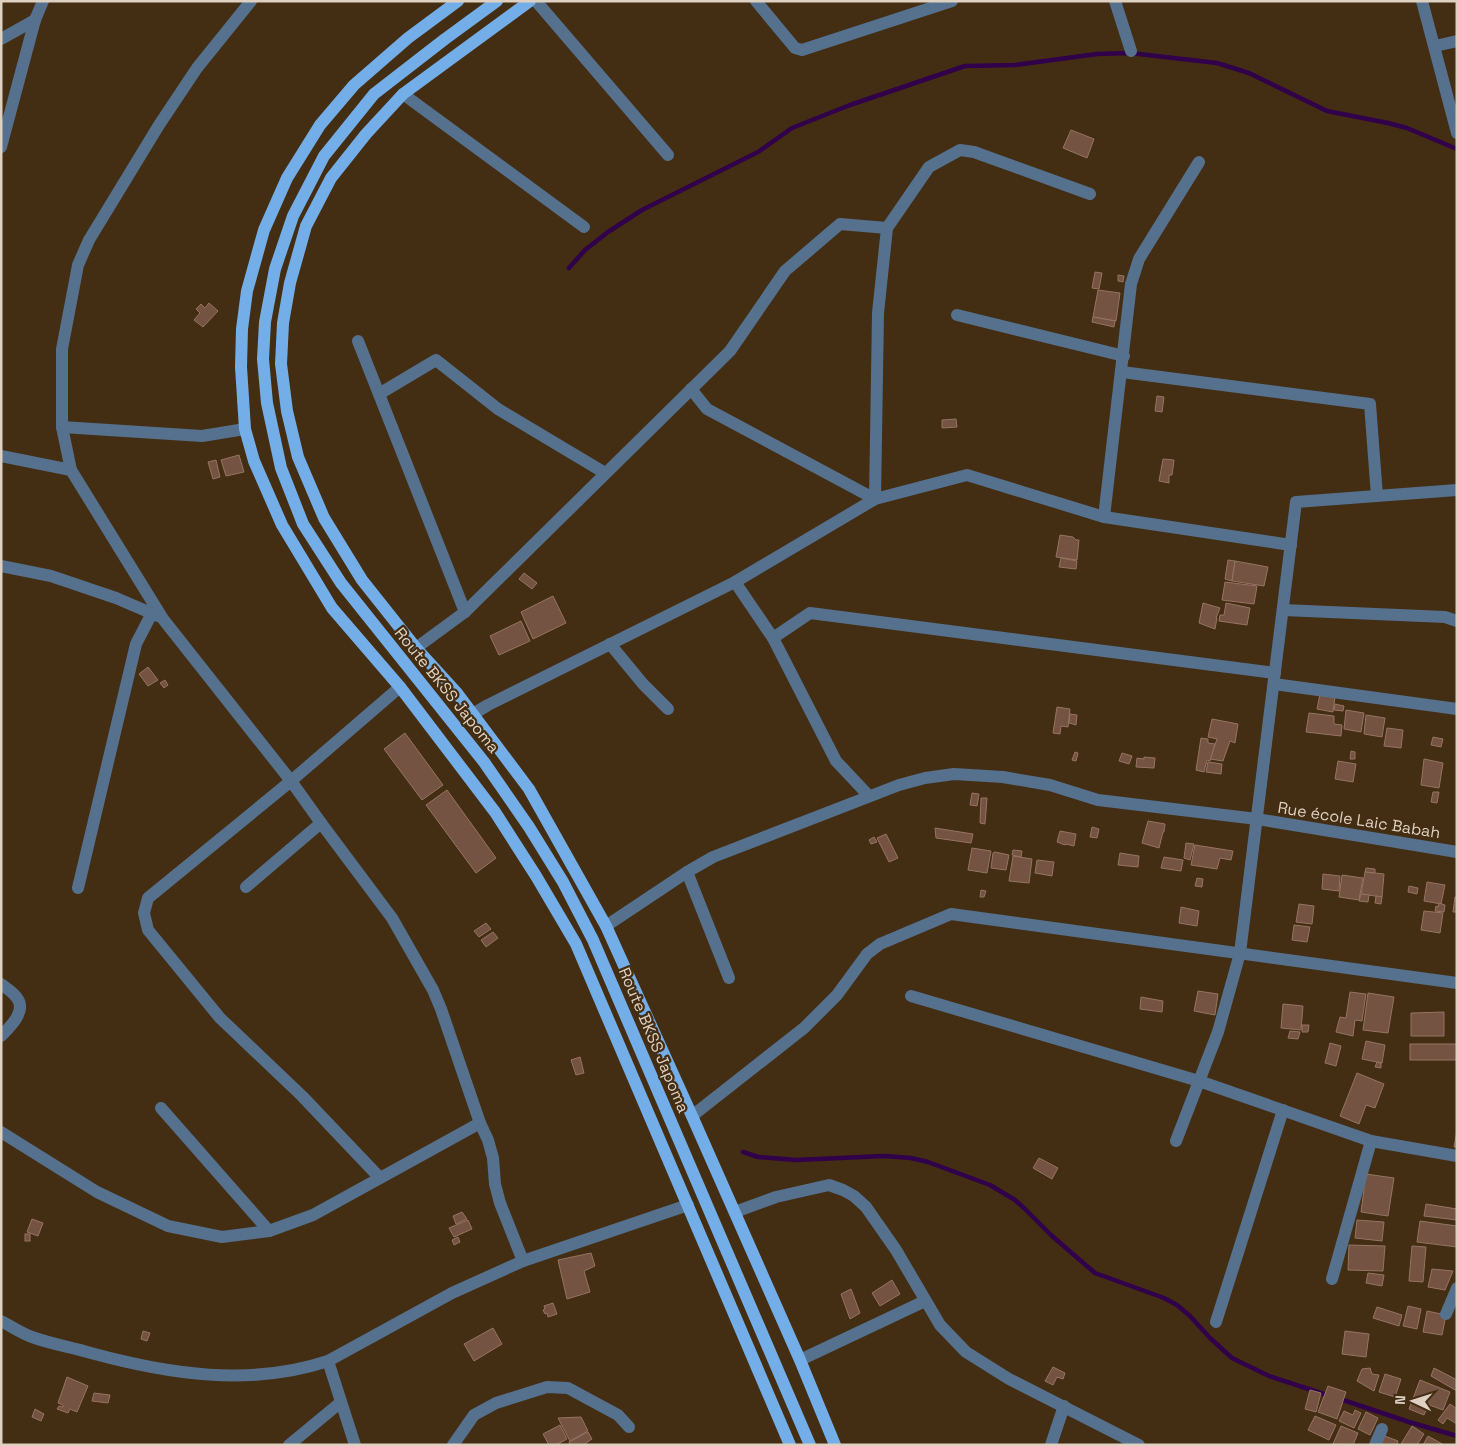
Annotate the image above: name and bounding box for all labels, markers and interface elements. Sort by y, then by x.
street label: Route BKSS Japoma [390,623,504,757]
street label: Rue école Laic Babah [1276,797,1442,843]
street label: Route BKSS Japoma [614,964,694,1116]
north arrow [1388,1376,1438,1426]
text: N [1391,1395,1409,1405]

